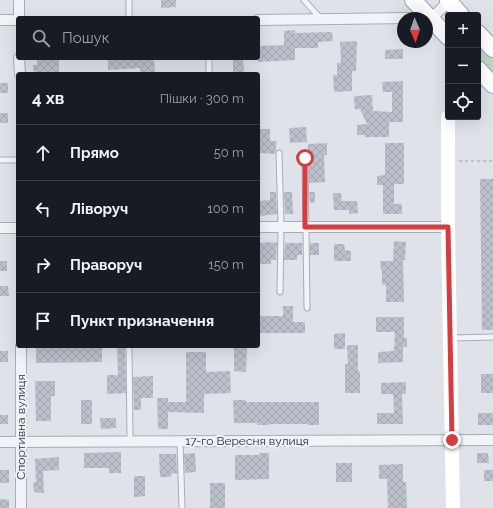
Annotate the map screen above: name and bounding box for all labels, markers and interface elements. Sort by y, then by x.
north arrow [397,12,433,48]
map controls [445,12,481,120]
button: + [445,12,481,48]
search box [16,16,260,60]
icon: search [30,27,52,49]
text: Пошук [62,29,110,47]
button: − [445,48,481,84]
button: locate [445,84,481,120]
text: 4 хв [32,88,64,108]
text: Пішки · 300 m [160,91,244,106]
icon: ahead [32,142,54,164]
text: Прямо [70,144,119,162]
text: 50 m [214,145,244,160]
route start [296,149,314,167]
icon: left [32,198,54,220]
text: Ліворуч [70,200,128,218]
text: 100 m [207,201,244,216]
icon: right [32,254,54,276]
text: Праворуч [70,256,142,274]
text: 150 m [208,257,244,272]
icon: arrive [32,310,54,332]
text: Пункт призначення [70,312,214,330]
street label: Спортивна вулиця [14,374,28,480]
route end [443,431,461,449]
street label: 17-го Вересня вулиця [185,434,309,448]

